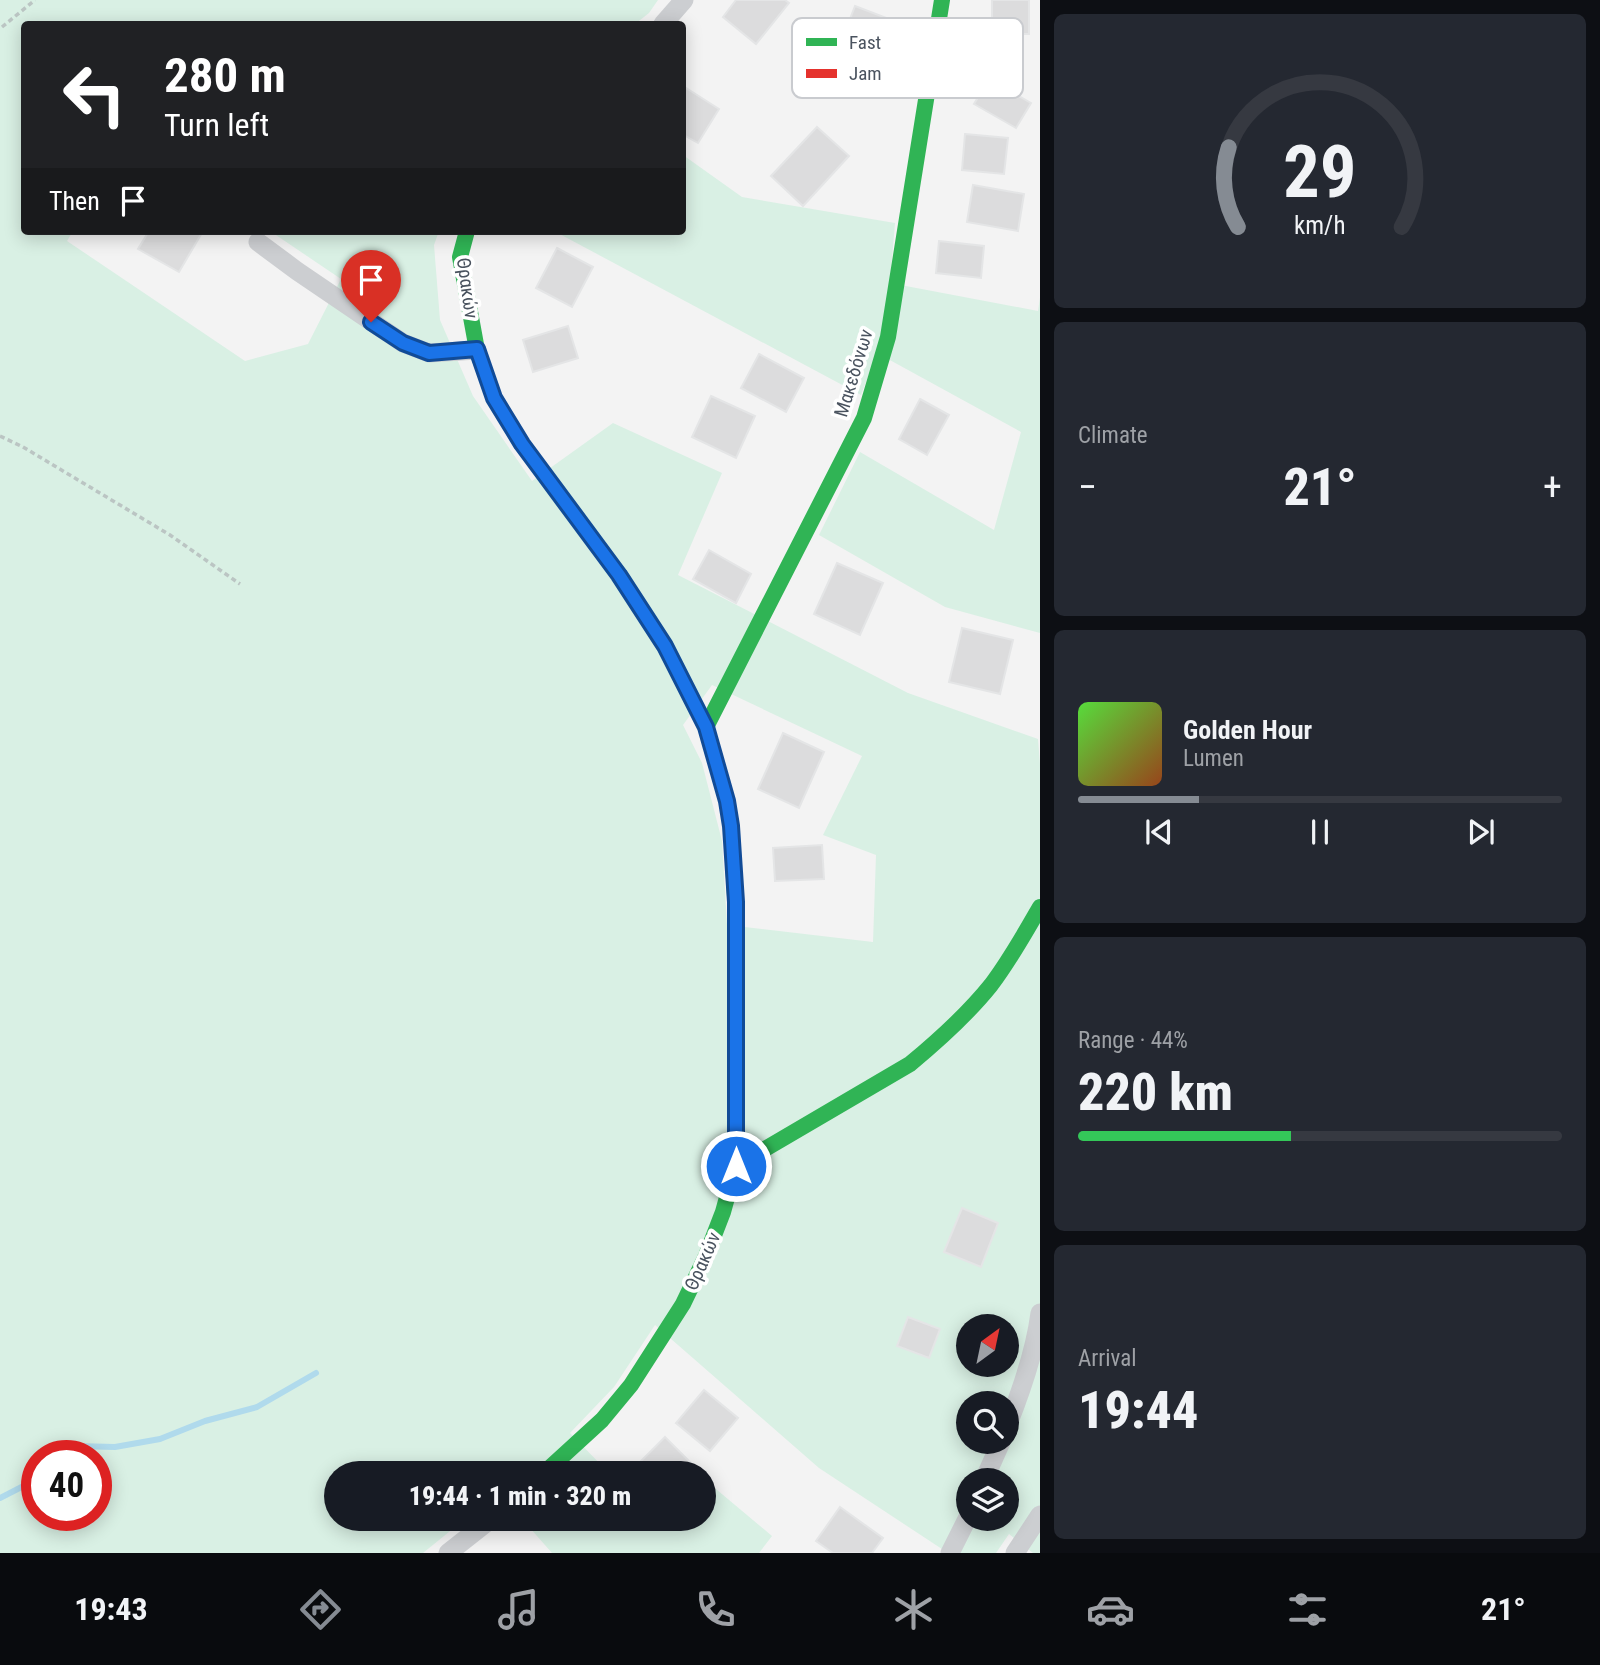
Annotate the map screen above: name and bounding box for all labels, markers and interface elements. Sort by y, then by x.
legend [792,18,1023,98]
text: Fast [849,31,881,54]
text: 280 m [164,47,286,104]
icon: left [49,49,140,140]
text: Jam [849,62,882,85]
text: Turn left [164,106,269,144]
text: 29 [1283,129,1357,215]
icon: arrive [114,182,152,220]
text: Then [49,186,100,216]
text: km/h [1294,211,1346,240]
pin [341,250,401,322]
street label: Θρακών [452,256,483,320]
icon: arrive [352,261,390,299]
street label: Μακεδόνων [829,326,878,420]
text: Climate [1078,422,1148,449]
text: 21° [1283,457,1357,518]
text: − [1078,465,1097,509]
text: + [1543,465,1562,509]
text: Golden Hour [1183,715,1312,745]
text: Lumen [1183,745,1244,772]
icon: previous [1140,813,1178,851]
icon: pause [1301,813,1339,851]
icon: next [1462,813,1500,851]
text: Range · 44% [1078,1027,1188,1054]
text: 220 km [1078,1062,1233,1123]
position arrow [699,1129,773,1203]
street label: Θρακών [680,1229,725,1294]
north arrow [956,1314,1018,1377]
map controls [956,1314,1019,1531]
text: Arrival [1078,1345,1137,1372]
text: 19:44 [1078,1380,1198,1441]
button: search [956,1391,1019,1454]
speed limit sign: 40 [21,1440,112,1531]
button: layers [956,1468,1019,1531]
text: 19:44 · 1 min · 320 m [409,1481,631,1511]
icon: directions [296,1585,345,1634]
icon: music [494,1585,543,1634]
icon: phone [691,1585,740,1634]
icon: climate [889,1585,938,1634]
icon: car [1086,1585,1135,1634]
icon: filters [1283,1585,1332,1634]
text: 19:43 [74,1590,148,1628]
text: 21° [1481,1590,1526,1628]

